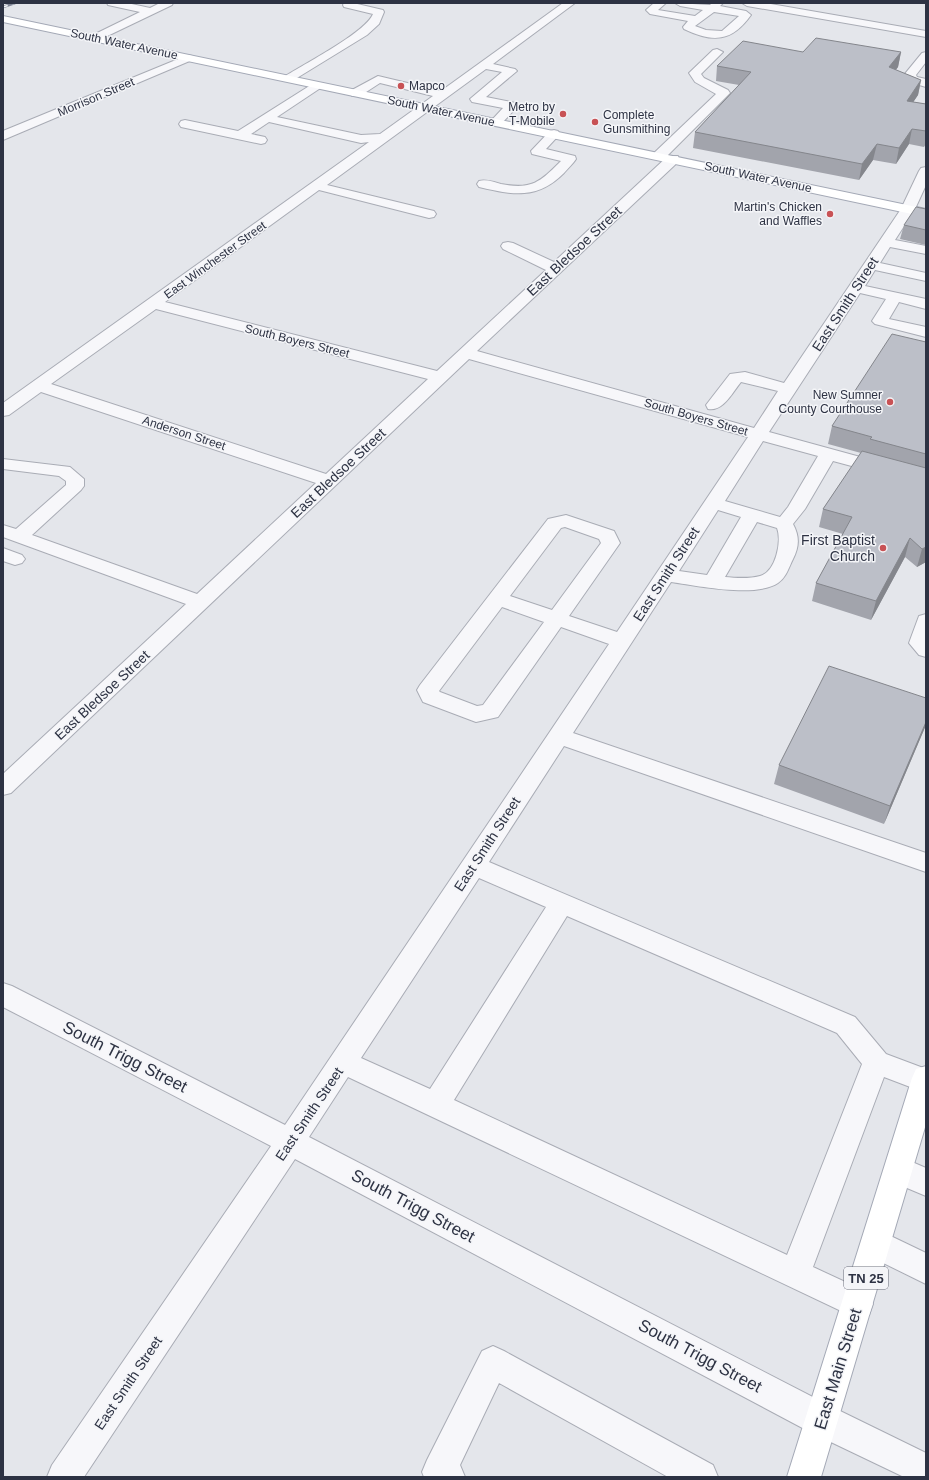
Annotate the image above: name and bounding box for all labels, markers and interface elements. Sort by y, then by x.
street label: South Water Avenue [69,26,179,62]
street label: Morrison Street [56,74,137,119]
place label: Mapco [409,79,445,93]
marker: Mapco [396,81,406,91]
street label: South Water Avenue [386,93,496,129]
place label: Metro by T-Mobile [508,100,555,128]
place label: Complete Gunsmithing [603,108,670,136]
marker: Metro by T-Mobile [558,109,568,119]
marker: Complete Gunsmithing [590,117,600,127]
street label: South Water Avenue [703,159,813,195]
place label: Martin's Chicken and Waffles [734,200,822,228]
street label: East Bledsoe Street [523,203,625,299]
marker: Martin's Chicken and Waffles [825,209,835,219]
street label: East Winchester Street [161,218,269,302]
street label: East Smith Street [809,254,881,354]
street label: South Boyers Street [243,321,351,361]
place label: New Sumner County Courthouse [779,388,882,416]
street label: South Boyers Street [642,395,750,439]
marker: New Sumner County Courthouse [885,397,895,407]
street label: Anderson Street [141,413,228,453]
street label: East Bledsoe Street [287,425,389,521]
street label: East Smith Street [630,524,702,624]
place label: First Baptist Church [801,532,875,564]
marker: First Baptist Church [878,543,888,553]
street label: East Bledsoe Street [51,647,153,743]
street label: East Smith Street [451,794,523,894]
street label: South Trigg Street [60,1017,191,1097]
street label: East Smith Street [272,1064,346,1164]
street label: South Trigg Street [348,1165,478,1247]
road number: TN 25 [844,1267,888,1289]
street label: East Main Street [811,1306,866,1432]
street label: South Trigg Street [635,1315,765,1397]
street label: East Smith Street [91,1333,165,1433]

